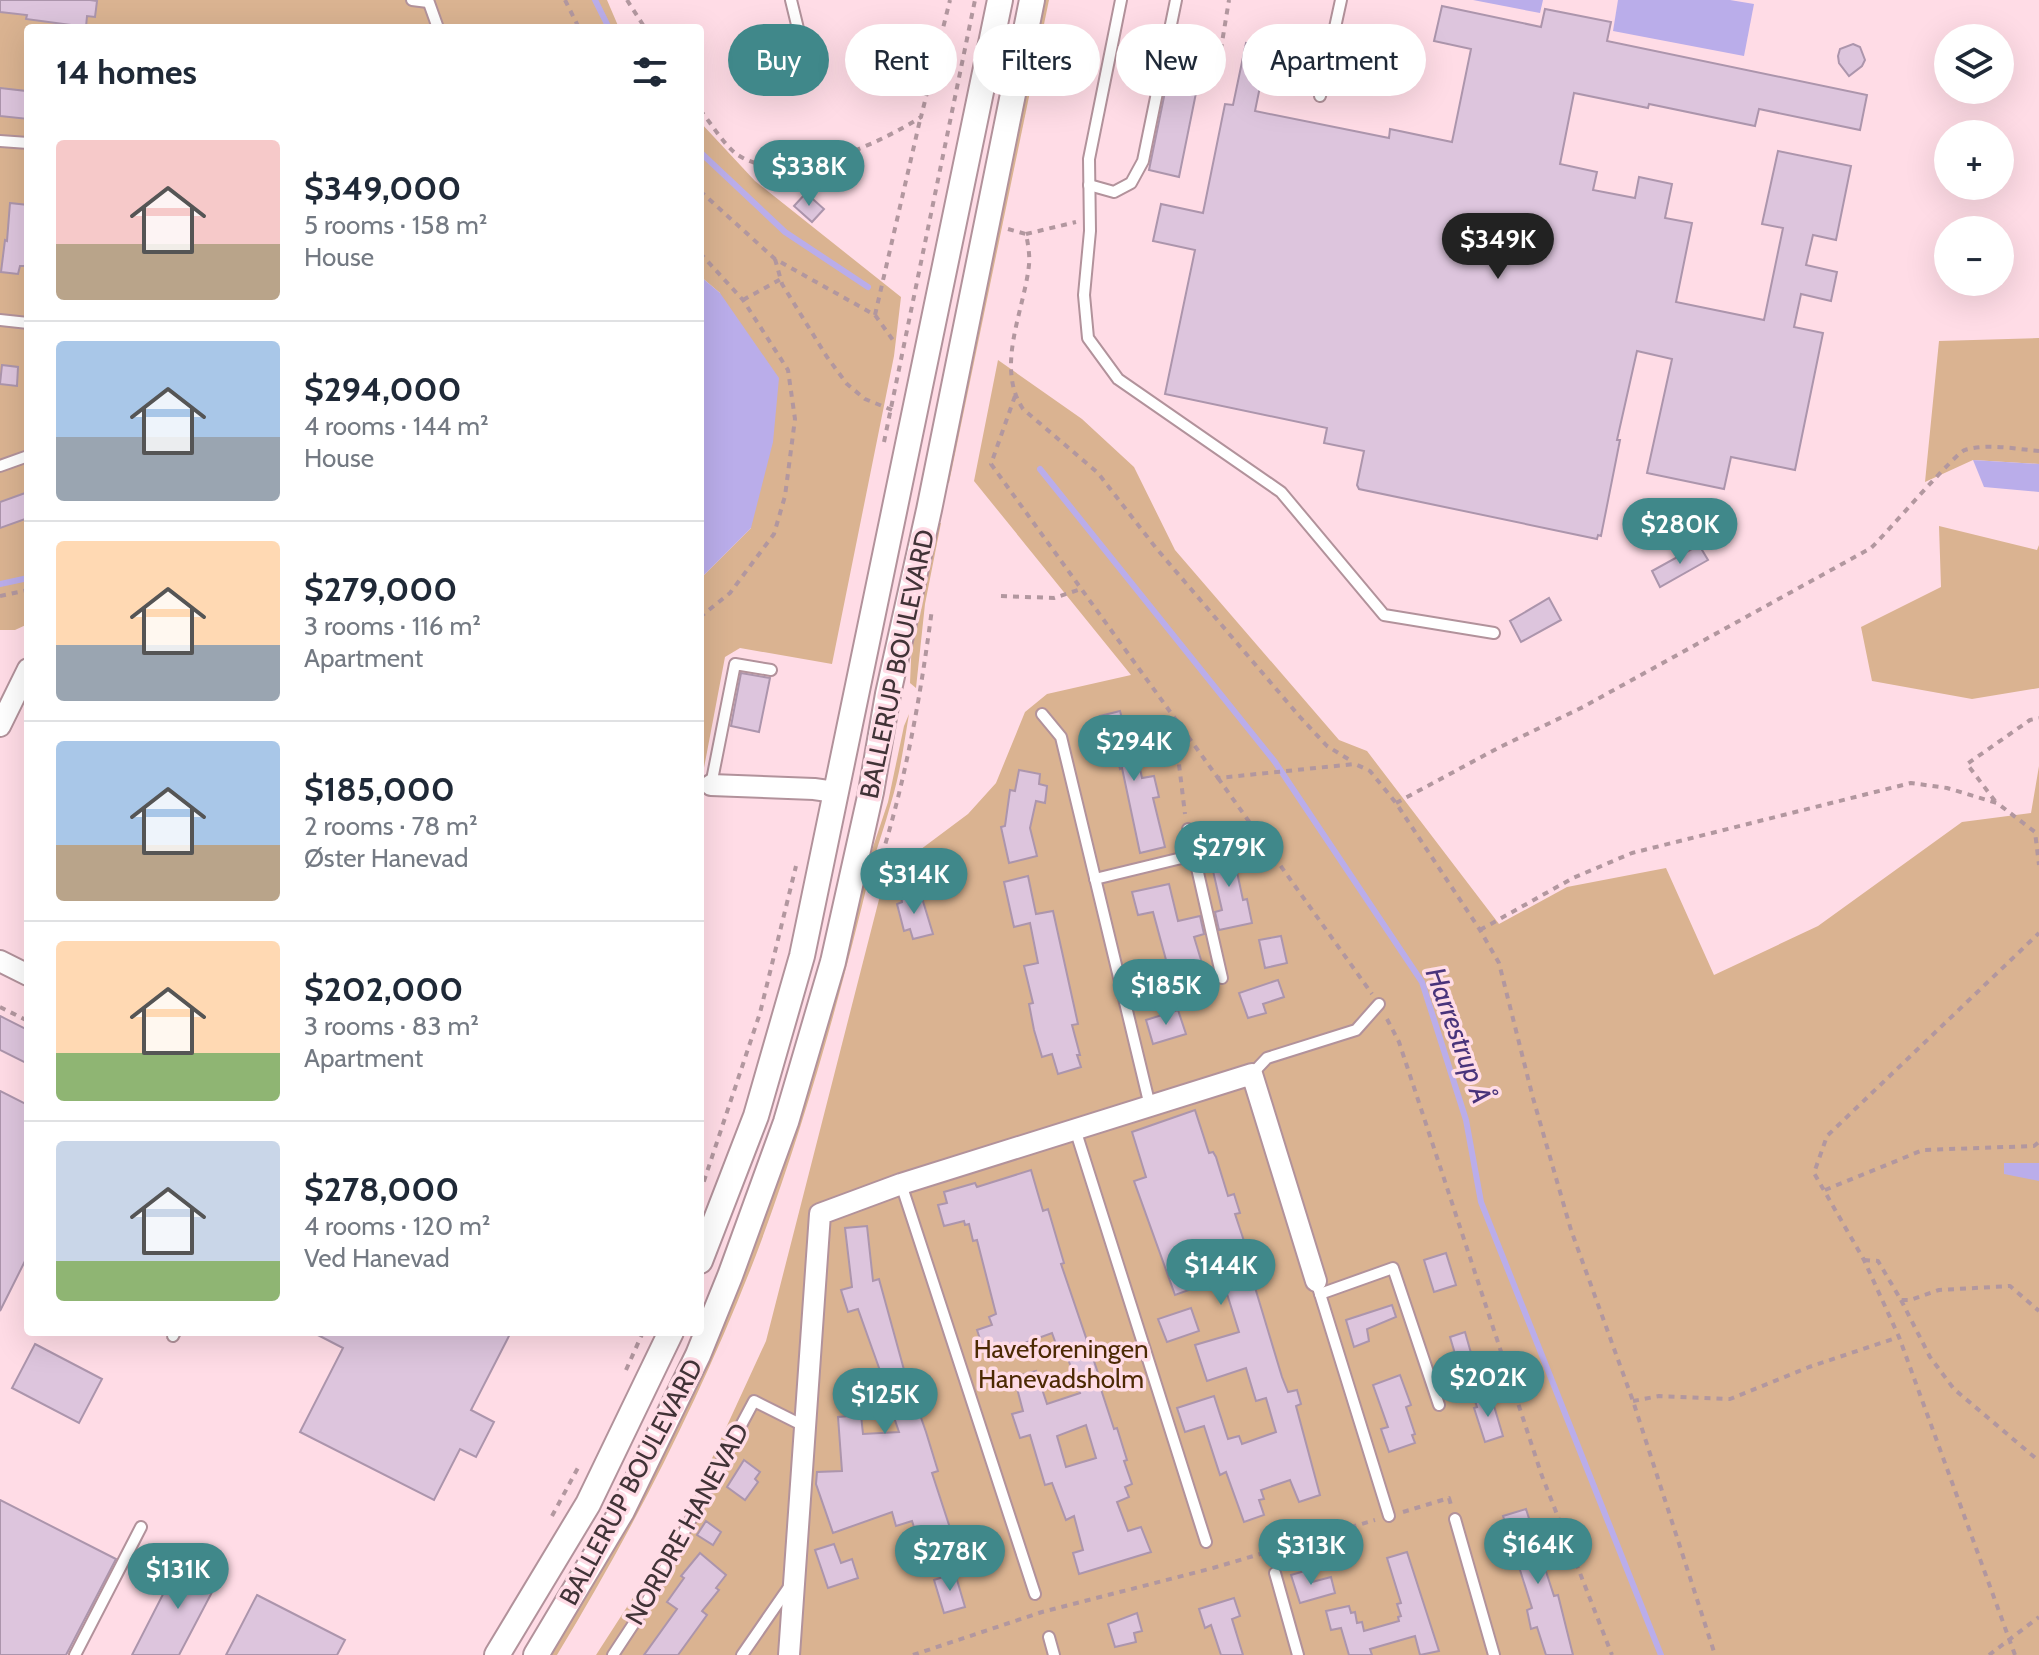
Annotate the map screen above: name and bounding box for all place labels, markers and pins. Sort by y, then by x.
pin: $338K [753,140,865,208]
pin: $349K [1442,213,1554,281]
pin: $280K [1624,498,1736,566]
pin: $294K [1078,715,1190,783]
pin: $279K [1173,821,1285,889]
pin: $314K [858,848,970,916]
pin: $185K [1110,959,1222,1027]
pin: $144K [1165,1239,1277,1307]
pin: $202K [1432,1351,1544,1419]
pin: $125K [829,1368,941,1436]
pin: $164K [1482,1518,1594,1586]
pin: $313K [1255,1519,1367,1587]
pin: $278K [894,1525,1006,1593]
pin: $131K [122,1543,234,1611]

